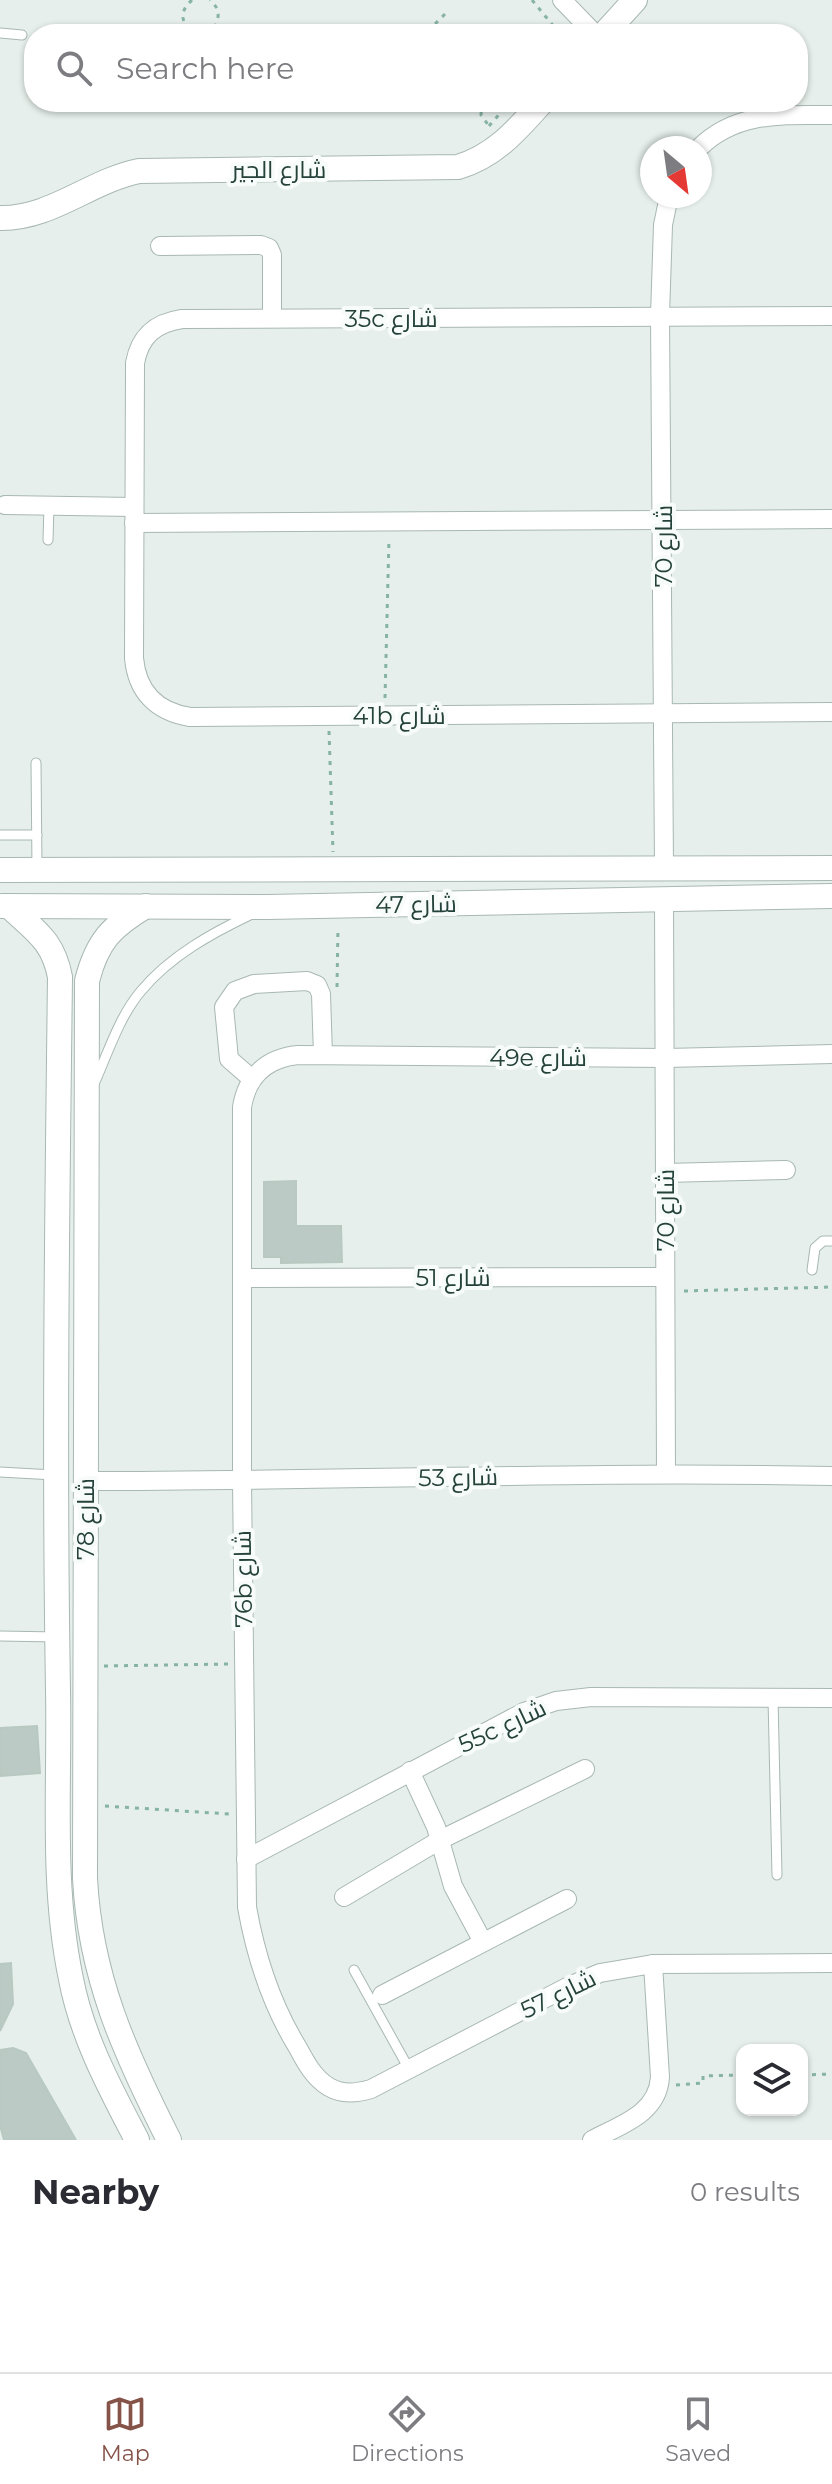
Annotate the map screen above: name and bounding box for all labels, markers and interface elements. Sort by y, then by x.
search box [24,24,808,112]
icon: search [52,46,96,90]
text: Search here [116,50,294,87]
north arrow [640,136,712,208]
street label: شارع الجير [230,155,326,186]
street label: 35c شارع [344,304,438,335]
street label: شارع 70 [649,505,680,587]
street label: 41b شارع [353,701,446,732]
street label: شارع 47 [375,889,457,921]
street label: 49e شارع [489,1043,587,1074]
street label: شارع 70 [651,1169,682,1251]
street label: شارع 51 [415,1263,491,1294]
street label: شارع 53 [418,1462,498,1494]
street label: شارع 78 [71,1478,102,1560]
street label: 76b شارع [228,1530,260,1628]
street label: 55c شارع [454,1693,551,1761]
street label: شارع 57 [516,1963,601,2026]
map controls [736,2044,808,2116]
button: layers [736,2044,808,2116]
text: Nearby [32,2171,159,2213]
text: 0 results [690,2176,800,2208]
tab: Map [101,2392,150,2467]
tab: Directions [351,2392,464,2467]
tab: Saved [665,2392,731,2467]

